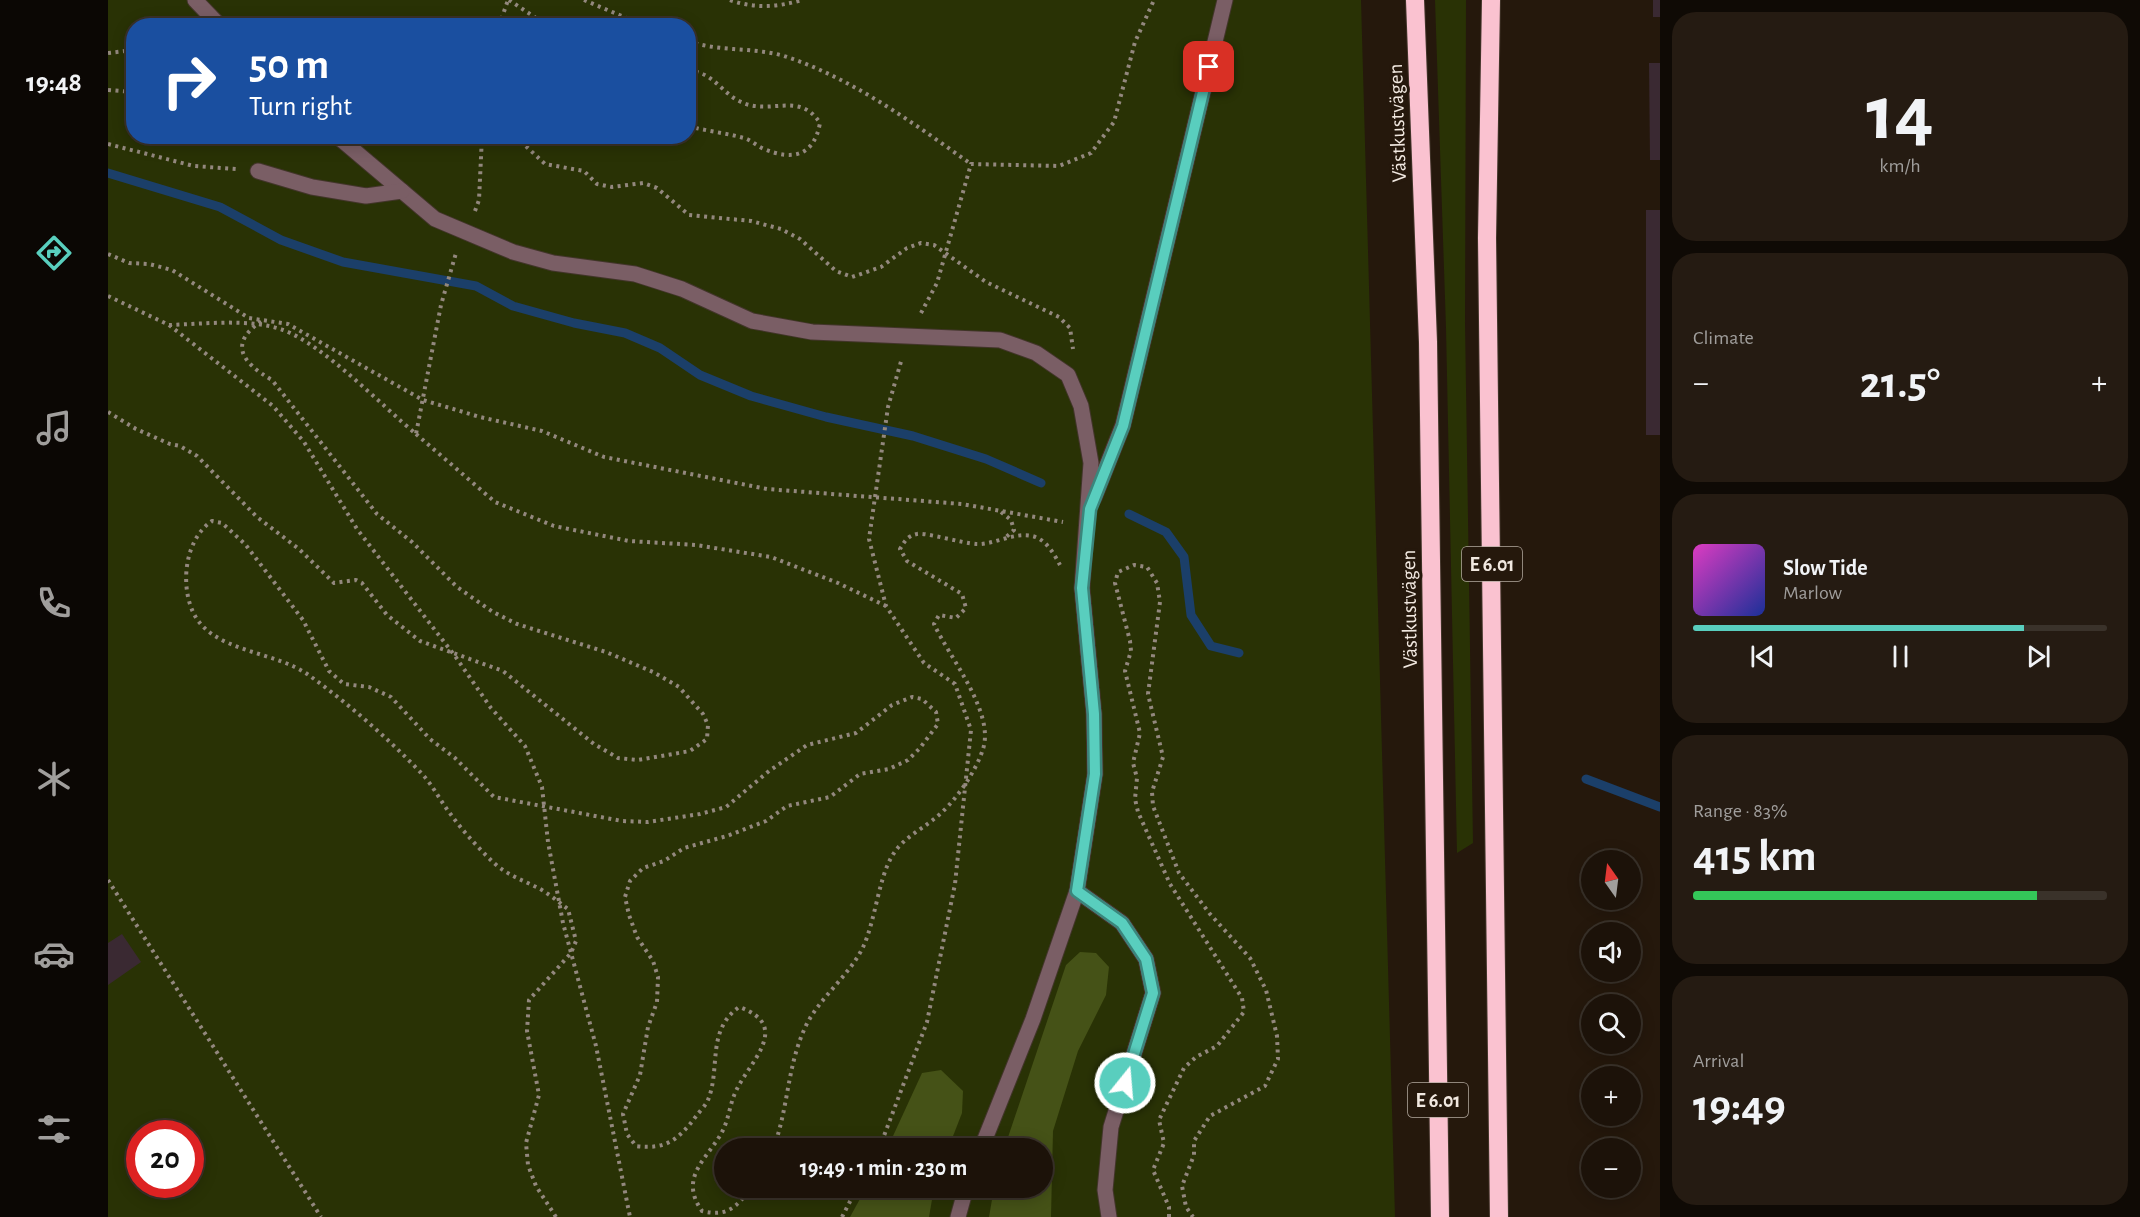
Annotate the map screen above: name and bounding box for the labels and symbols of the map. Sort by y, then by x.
pin [1183,41,1234,92]
street label: Västkustvägen [1385,63,1410,183]
road number: E 6.01 [1462,547,1522,581]
street label: Västkustvägen [1398,549,1421,668]
north arrow [1581,850,1641,910]
position arrow [1093,1051,1157,1115]
road number: E 6.01 [1408,1083,1468,1117]
speed limit sign: 20 [126,1120,204,1198]

